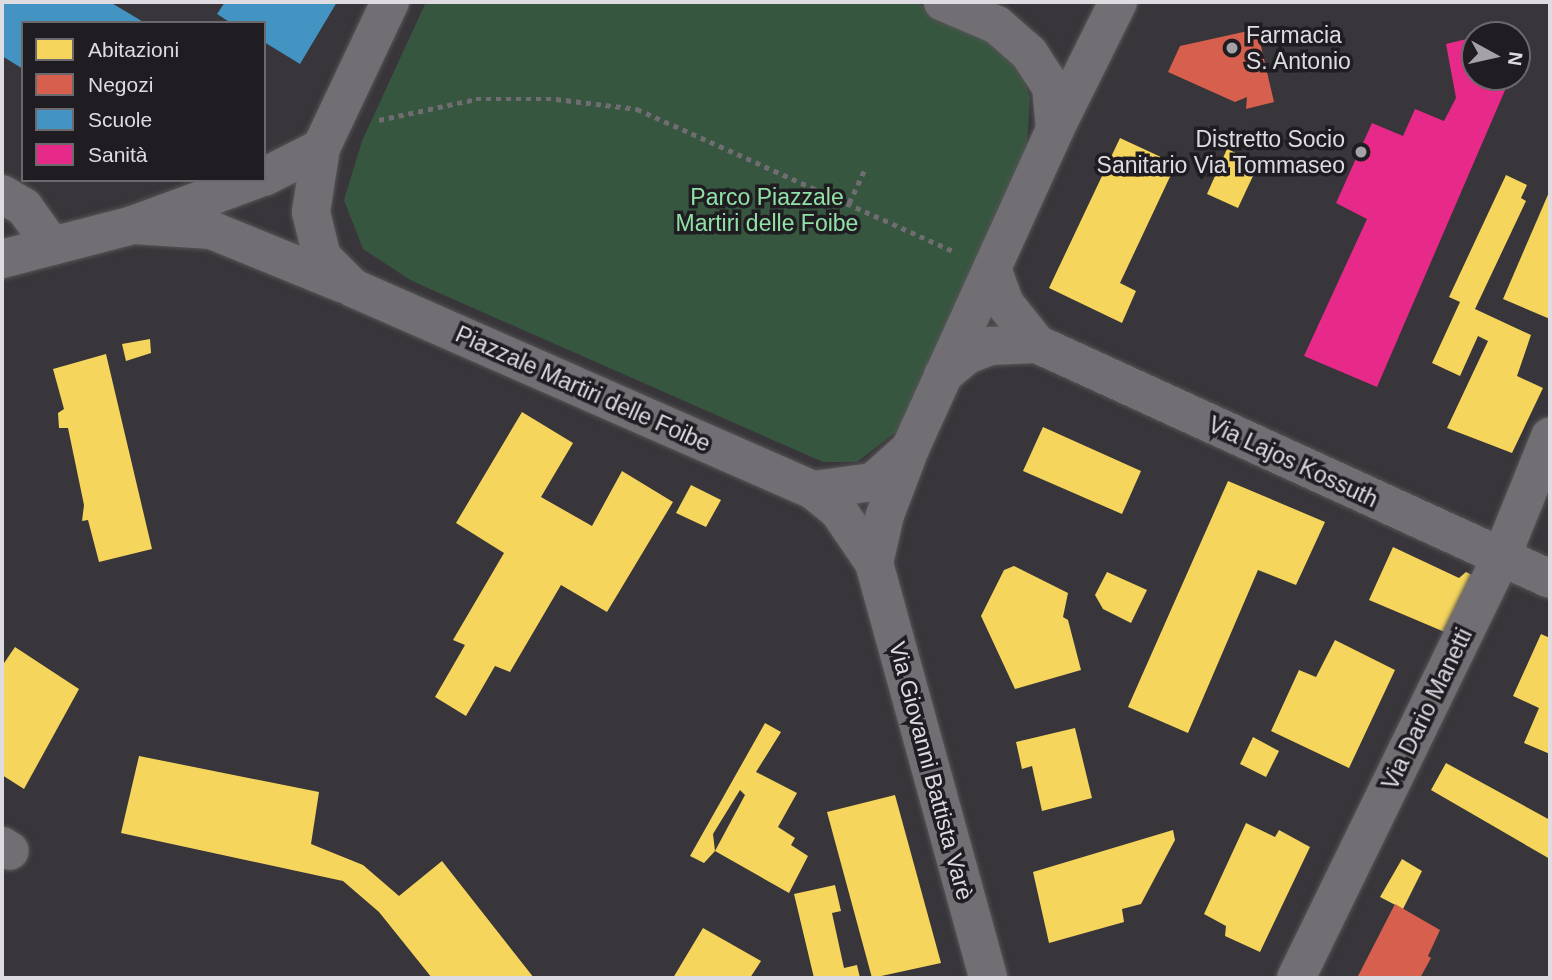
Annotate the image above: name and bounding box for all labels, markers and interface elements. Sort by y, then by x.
legend [21,21,266,182]
place label: Farmacia S. Antonio [1246,21,1352,75]
north arrow [1461,21,1531,91]
text: Abitazioni [88,38,179,61]
marker: Farmacia S. Antonio [1224,40,1240,56]
text: N [1504,50,1527,67]
text: Negozi [88,73,153,96]
text: Scuole [88,108,152,131]
place label: Distretto Socio Sanitario Via Tommaseo [1096,125,1345,179]
marker: Distretto Socio Sanitario Via Tommaseo [1351,142,1371,162]
text: Sanità [88,143,148,166]
park label: Parco Piazzale Martiri delle Foibe [676,183,858,237]
street label: Piazzale Martiri delle Foibe [451,320,715,458]
street label: Via Lajos Kossuth [1204,411,1382,513]
street label: Via Dario Manetti [1376,624,1478,794]
street label: Via Giovanni Battista Varè [883,639,979,903]

